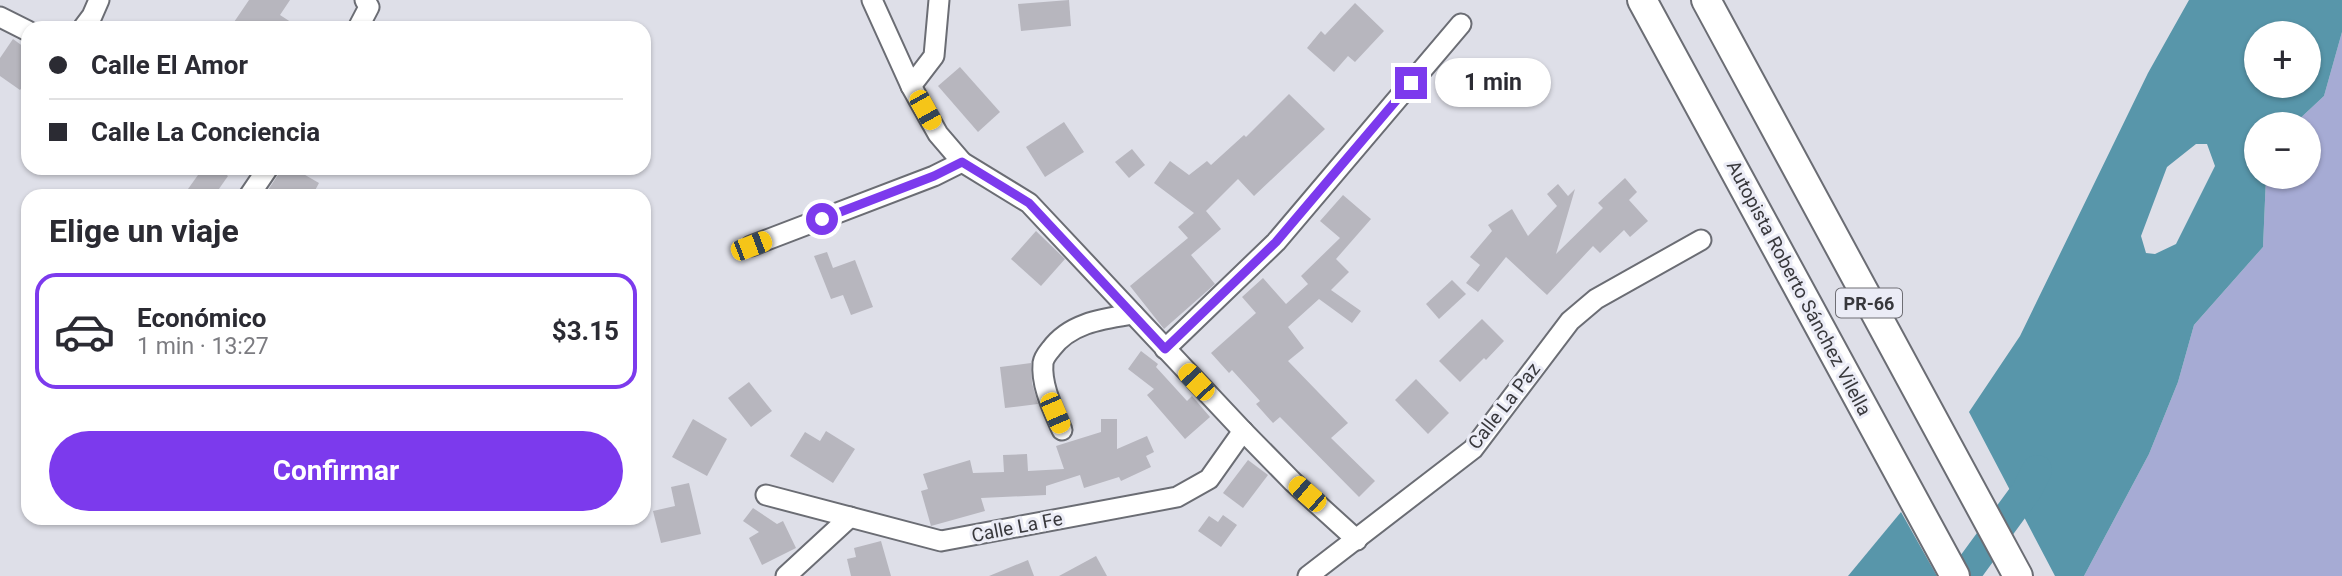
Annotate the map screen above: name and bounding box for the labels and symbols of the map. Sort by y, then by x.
callout: 1 min [1436,58,1551,108]
route end [1395,67,1427,99]
car [906,87,945,133]
street label: Autopista Roberto Sánchez Vilella [1722,157,1876,419]
route start [806,203,838,235]
car [728,229,775,263]
road number: PR-66 [1836,288,1902,318]
street label: Calle La Paz [1463,358,1545,454]
car [1174,359,1219,405]
car [1038,390,1073,436]
car [1285,472,1330,516]
street label: Calle La Fe [969,507,1065,547]

